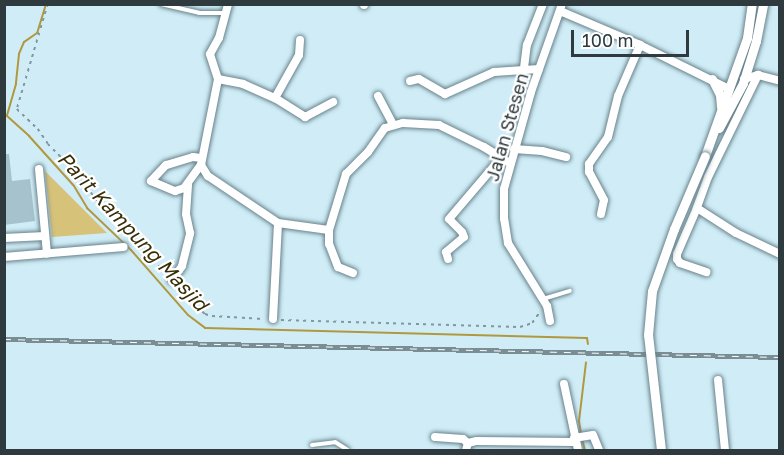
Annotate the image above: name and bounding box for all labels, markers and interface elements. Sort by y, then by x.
scale bar [574,18,692,56]
text: 100 m [582,29,633,51]
street label: Jalan Stesen [481,70,533,184]
water label: Parit Kampung Masjid [53,146,213,316]

